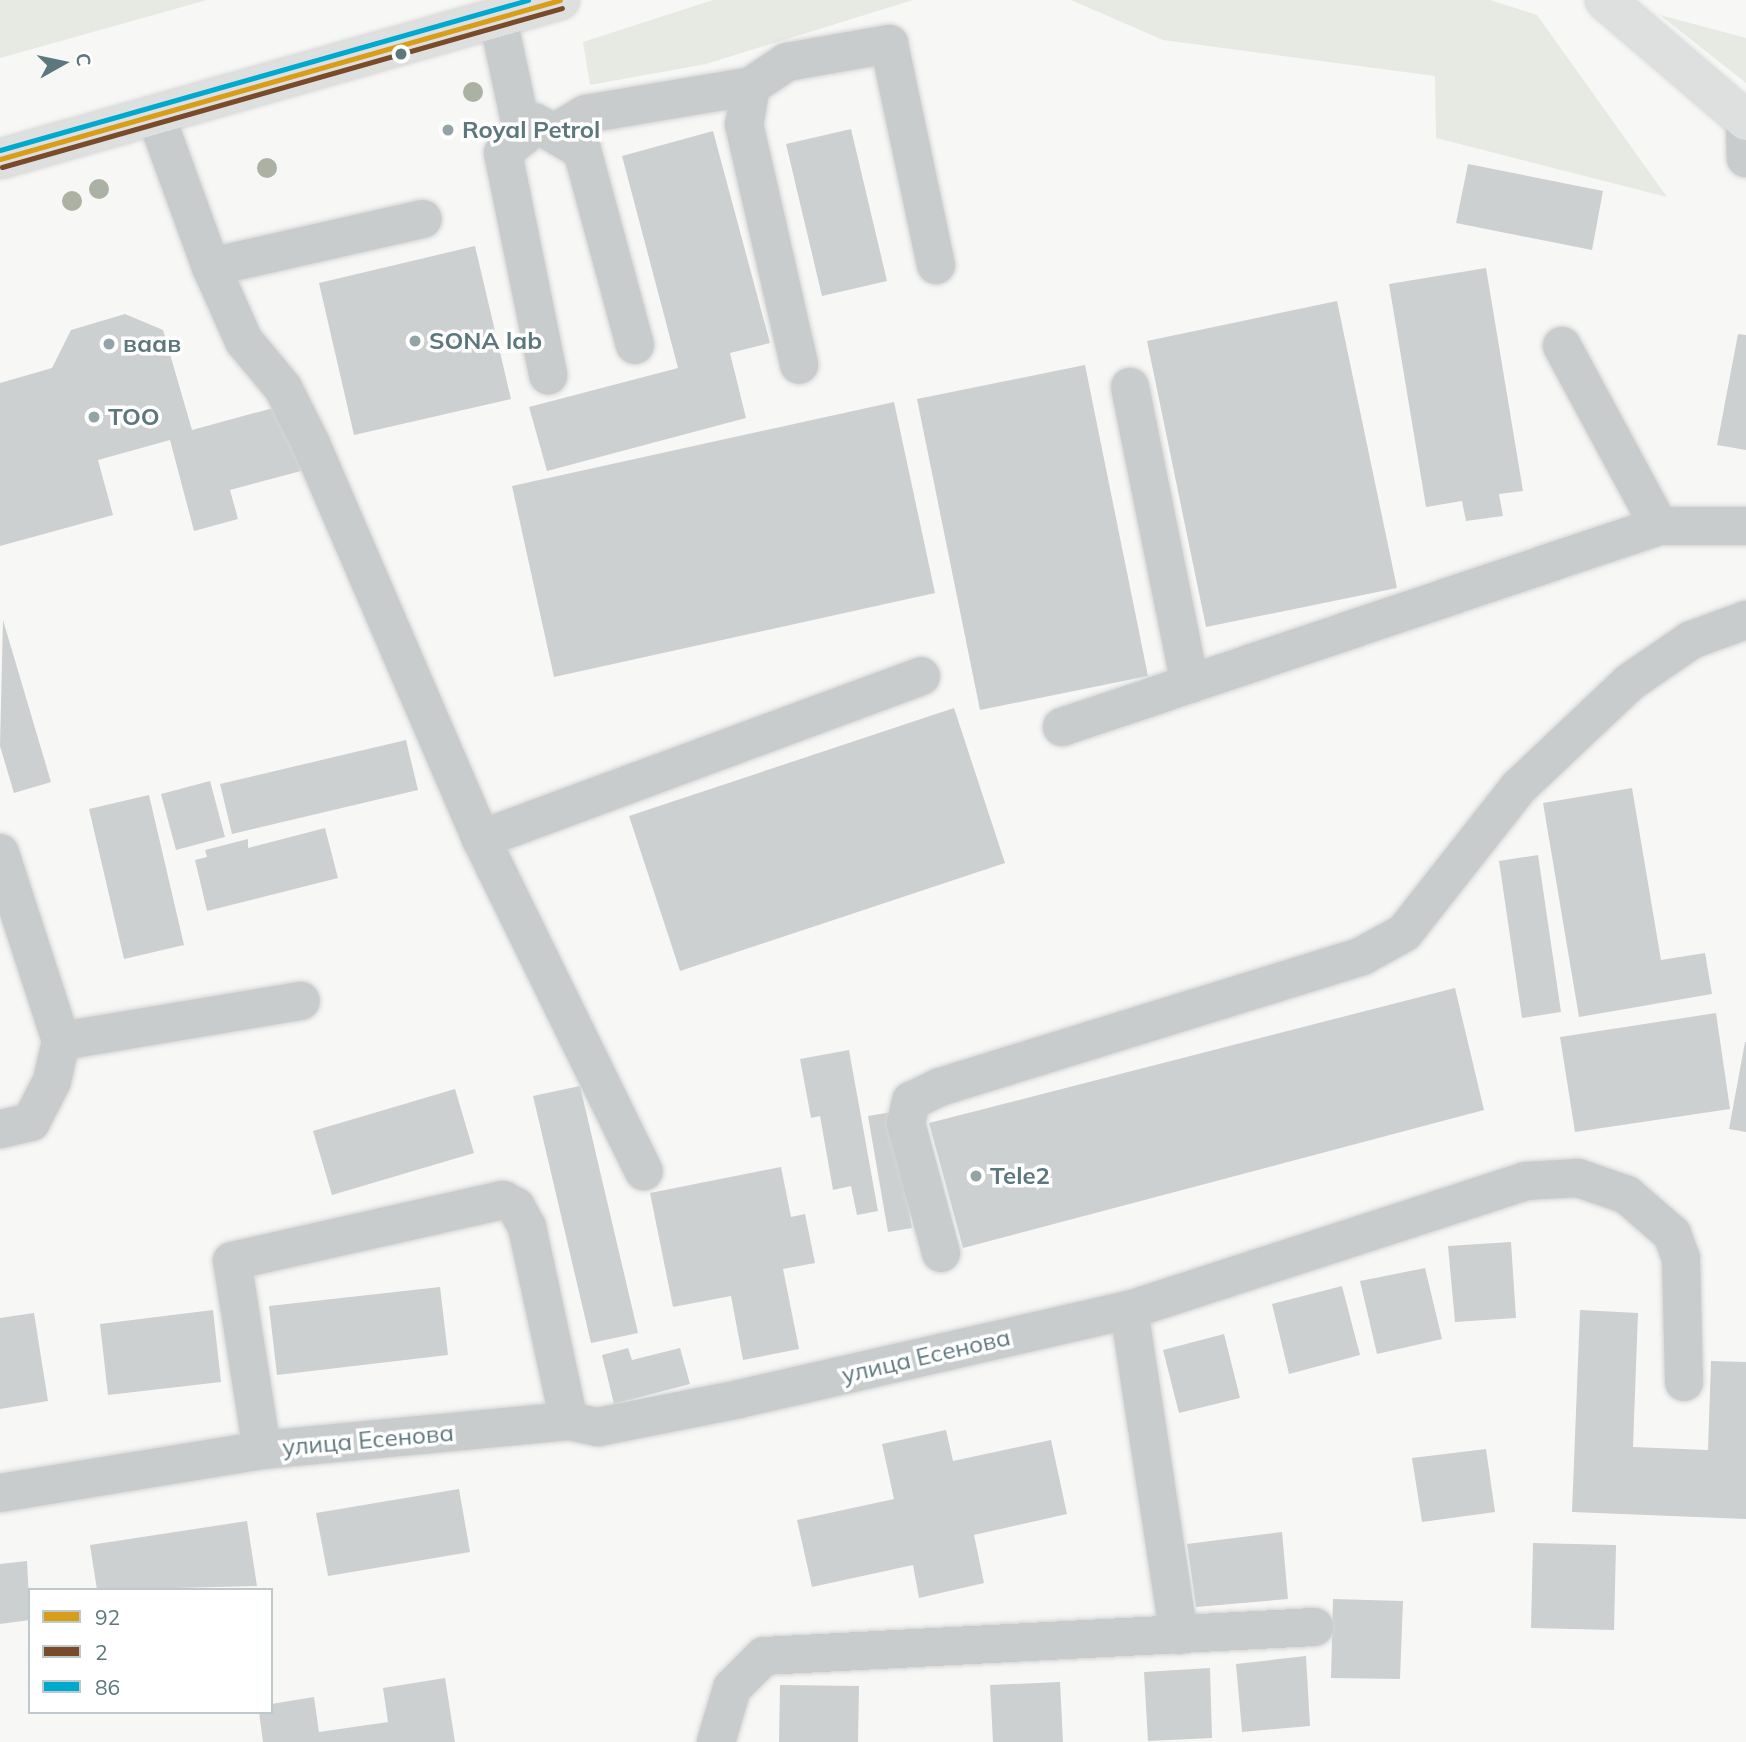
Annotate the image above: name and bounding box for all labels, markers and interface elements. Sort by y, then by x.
north arrow [28,28,98,98]
unlabelled marker [394,47,408,61]
text: С [71,51,97,68]
place label: Royal Petrol [462,116,600,144]
marker: Royal Petrol [440,122,456,138]
place label: SONA lab [429,327,542,355]
place label: ваав [123,330,181,358]
marker: SONA lab [407,333,423,349]
marker: ваав [101,336,117,352]
place label: ТОО [108,403,160,431]
marker: ТОО [86,409,102,425]
place label: Tele2 [990,1162,1050,1190]
marker: Tele2 [968,1168,984,1184]
street label: улица Есенова [839,1323,1013,1389]
street label: улица Есенова [281,1418,455,1462]
legend [28,1588,273,1714]
text: 92 [95,1604,120,1630]
text: 2 [95,1639,108,1665]
text: 86 [95,1674,120,1700]

